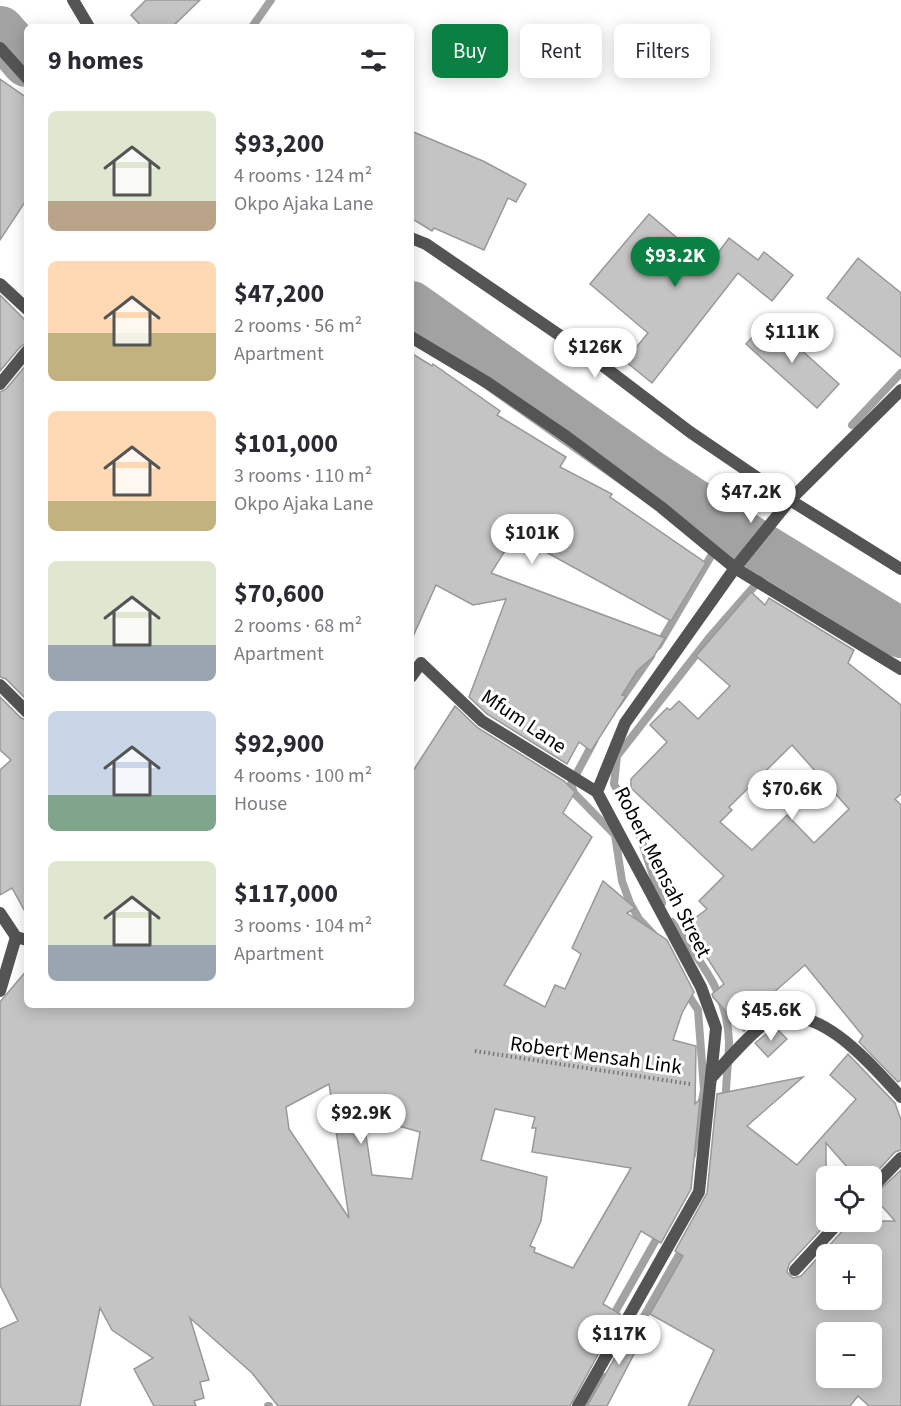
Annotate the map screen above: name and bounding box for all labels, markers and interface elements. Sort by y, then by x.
chip: Buy [432,24,508,78]
chip: Rent [520,24,602,78]
chip: Filters [614,24,710,78]
text: 9 homes [48,42,143,79]
icon: filters [357,44,390,77]
text: $93,200 [234,125,324,162]
icon: home [96,135,168,207]
text: 4 rooms · 124 m² [234,162,372,190]
text: Okpo Ajaka Lane [234,190,373,218]
pin: $93.2K [626,237,724,288]
text: $93.2K [645,242,705,270]
text: $47,200 [234,275,324,312]
icon: home [96,285,168,357]
text: 2 rooms · 56 m² [234,312,362,340]
pin: $111K [750,313,834,364]
text: $111K [765,318,819,346]
pin: $126K [553,328,637,379]
text: $126K [568,333,622,361]
text: Apartment [234,340,324,368]
text: $101,000 [234,425,338,462]
icon: home [96,435,168,507]
text: 3 rooms · 110 m² [234,462,372,490]
pin: $47.2K [702,473,800,524]
text: $47.2K [721,478,781,506]
text: Okpo Ajaka Lane [234,490,373,518]
pin: $101K [490,514,574,565]
text: $101K [505,519,559,547]
text: $70,600 [234,575,324,612]
icon: home [96,585,168,657]
text: 2 rooms · 68 m² [234,612,362,640]
text: Apartment [234,640,324,668]
street label: Mfum Lane [475,681,573,761]
text: $92,900 [234,725,324,762]
icon: home [96,735,168,807]
text: 4 rooms · 100 m² [234,762,372,790]
pin: $70.6K [743,770,841,821]
text: $70.6K [762,775,822,803]
street label: Robert Mensah Street [607,781,719,963]
text: House [234,790,287,818]
text: $117,000 [234,875,338,912]
icon: home [96,885,168,957]
text: 3 rooms · 104 m² [234,912,372,940]
text: Apartment [234,940,324,968]
pin: $45.6K [722,991,820,1042]
text: $45.6K [741,996,801,1024]
street label: Robert Mensah Link [508,1028,684,1082]
pin: $92.9K [312,1094,410,1145]
text: $92.9K [331,1099,391,1127]
map controls [816,1166,882,1388]
button: locate [816,1166,882,1232]
button: + [816,1244,882,1310]
pin: $117K [577,1315,661,1366]
text: $117K [592,1320,646,1348]
button: − [816,1322,882,1388]

